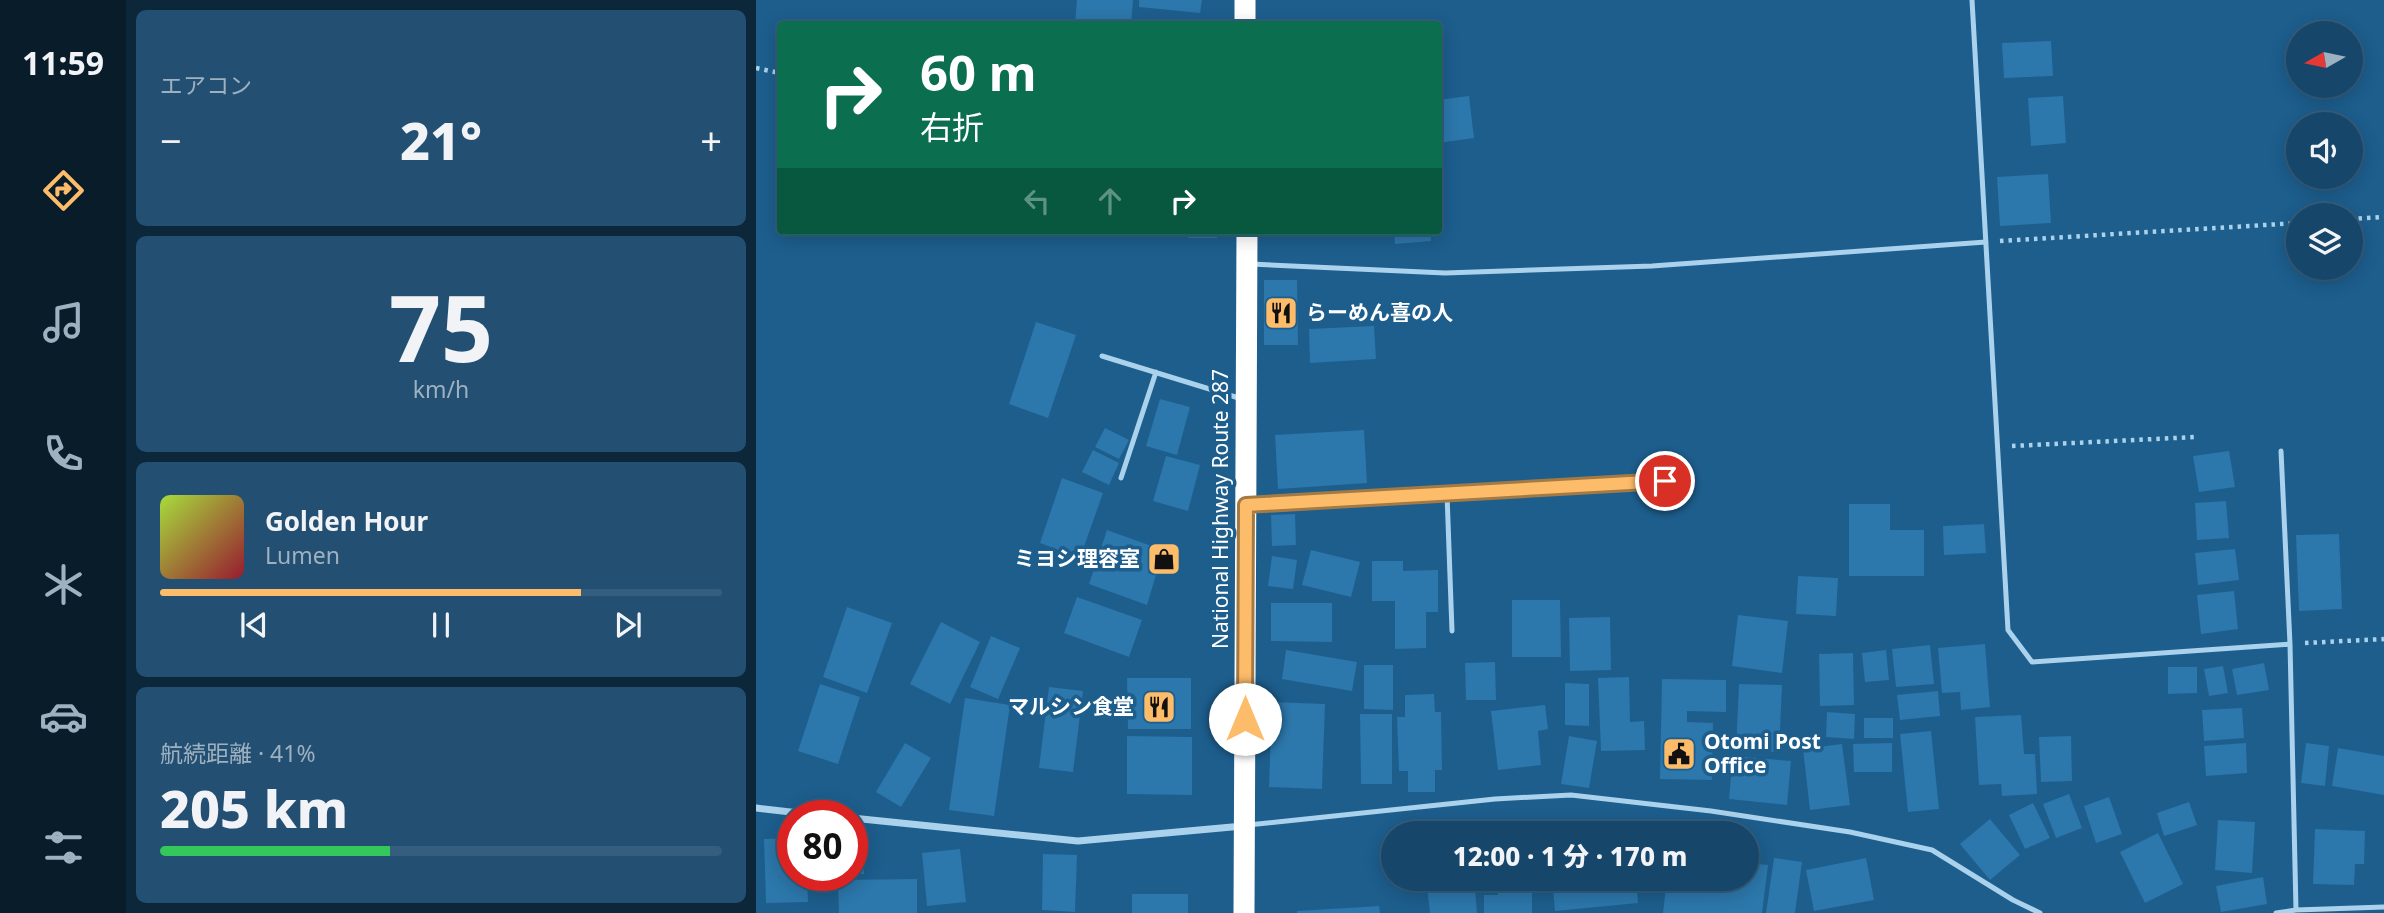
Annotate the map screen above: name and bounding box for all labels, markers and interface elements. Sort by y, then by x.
north arrow [2286,21,2362,98]
map controls [2286,21,2363,280]
text: 60 m [920,39,1037,105]
text: 11:59 [22,41,104,84]
icon: right [805,49,896,140]
text: エアコン [160,69,252,101]
text: 21° [400,104,482,175]
text: 右折 [920,105,984,148]
button: sound [2286,112,2363,189]
text: − [160,114,182,166]
text: + [700,114,722,166]
icon: directions [39,166,88,215]
icon: left [1018,182,1056,220]
icon: ahead [1091,182,1129,220]
icon: right [1164,182,1202,220]
button: layers [2286,203,2363,280]
text: 75 [389,265,493,389]
restaurant icon: らーめん喜の人 [1262,294,1300,332]
icon: music [39,298,88,347]
place label: らーめん喜の人 [1306,298,1453,326]
street label: National Highway Route 287 [1206,369,1234,649]
text: km/h [413,373,469,405]
icon: phone [39,429,88,478]
pin [1635,451,1695,511]
icon: arrive [1646,462,1684,500]
text: Golden Hour [265,503,428,539]
text: Lumen [265,539,340,571]
shop icon: ミヨシ理容室 [1145,540,1183,578]
place label: ミヨシ理容室 [1014,544,1140,572]
icon: climate [39,560,88,609]
icon: previous [235,606,273,644]
icon: pause [422,606,460,644]
icon: next [609,606,647,644]
position arrow [1208,682,1282,756]
restaurant icon: マルシン食堂 [1140,688,1178,726]
icon: car [39,692,88,741]
place label: マルシン食堂 [1008,692,1134,720]
place label: Otomi Post Office [1704,727,1821,779]
public building icon: Otomi Post Office [1660,735,1698,773]
text: 航続距離 · 41% [160,737,316,769]
text: 205 km [160,772,348,843]
speed limit sign: 80 [777,800,868,891]
icon: filters [39,823,88,872]
text: 12:00 · 1 分 · 170 m [1453,838,1687,874]

